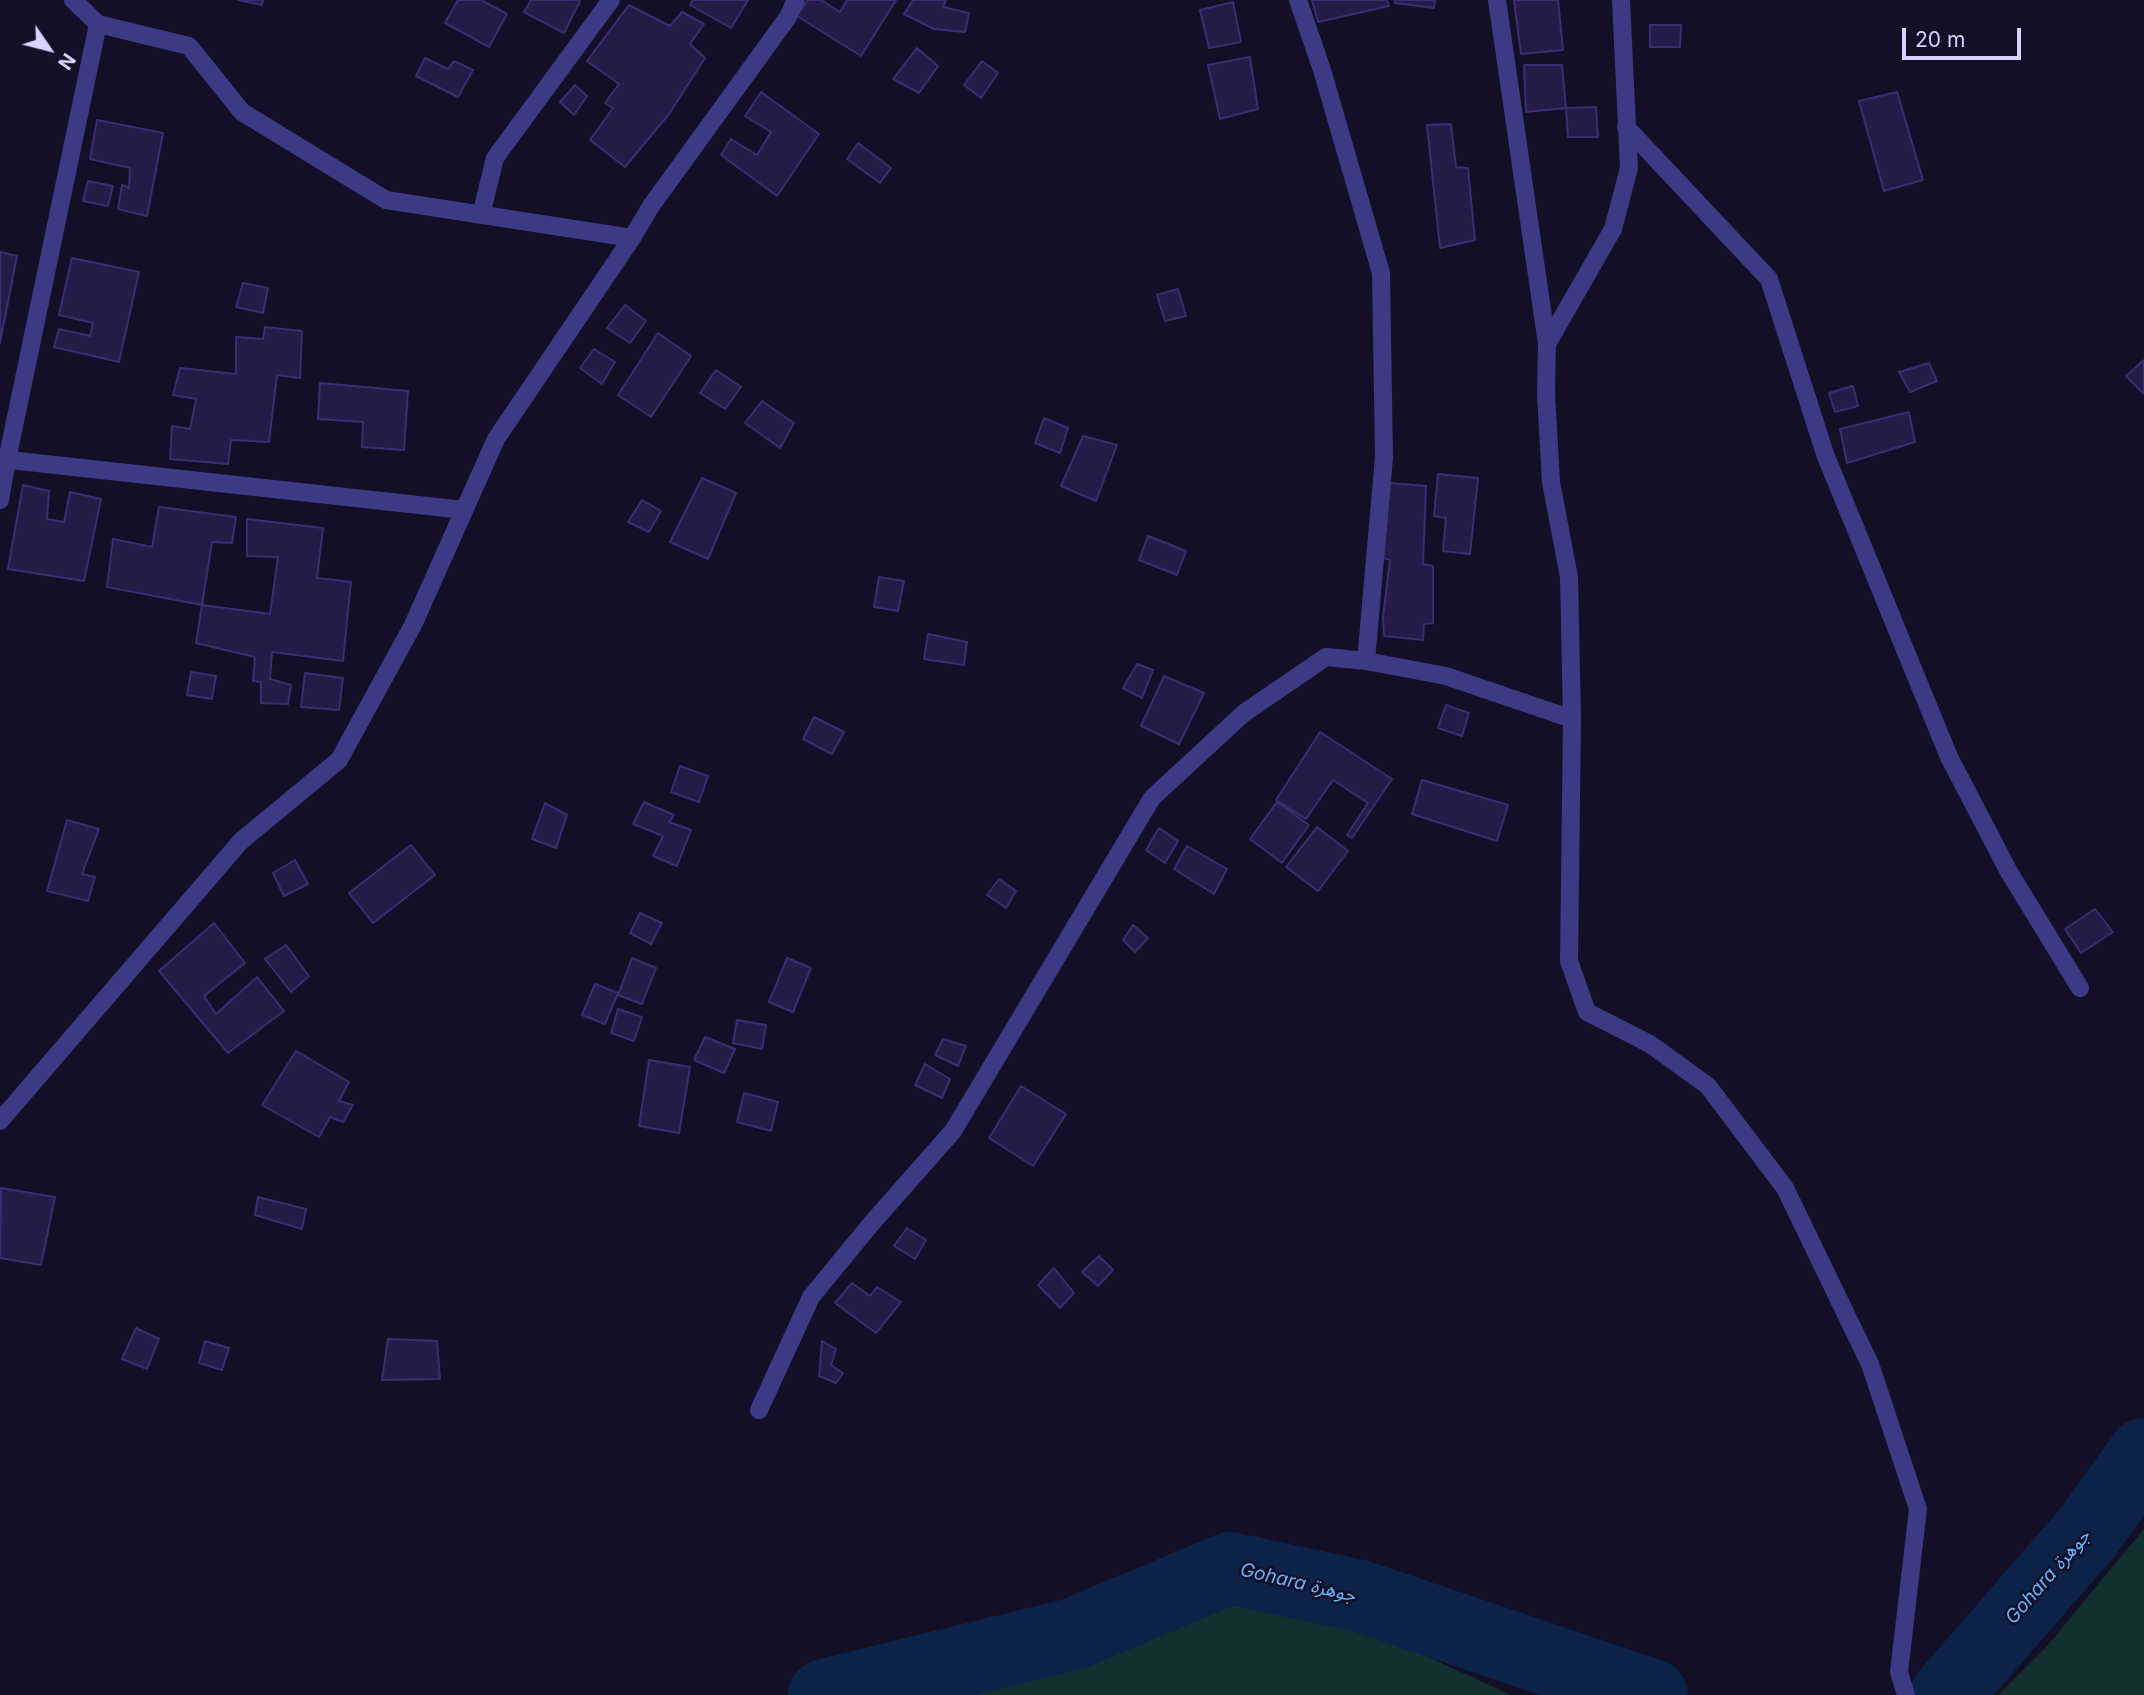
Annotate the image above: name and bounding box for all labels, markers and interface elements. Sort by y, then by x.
north arrow [14,14,84,84]
scale bar [1906,14,2025,58]
text: 20 m [1915,27,1965,52]
text: N [53,49,80,74]
water label: Gohara جوهرة [2001,1525,2095,1629]
water label: Gohara جوهرة [1238,1559,1358,1607]

